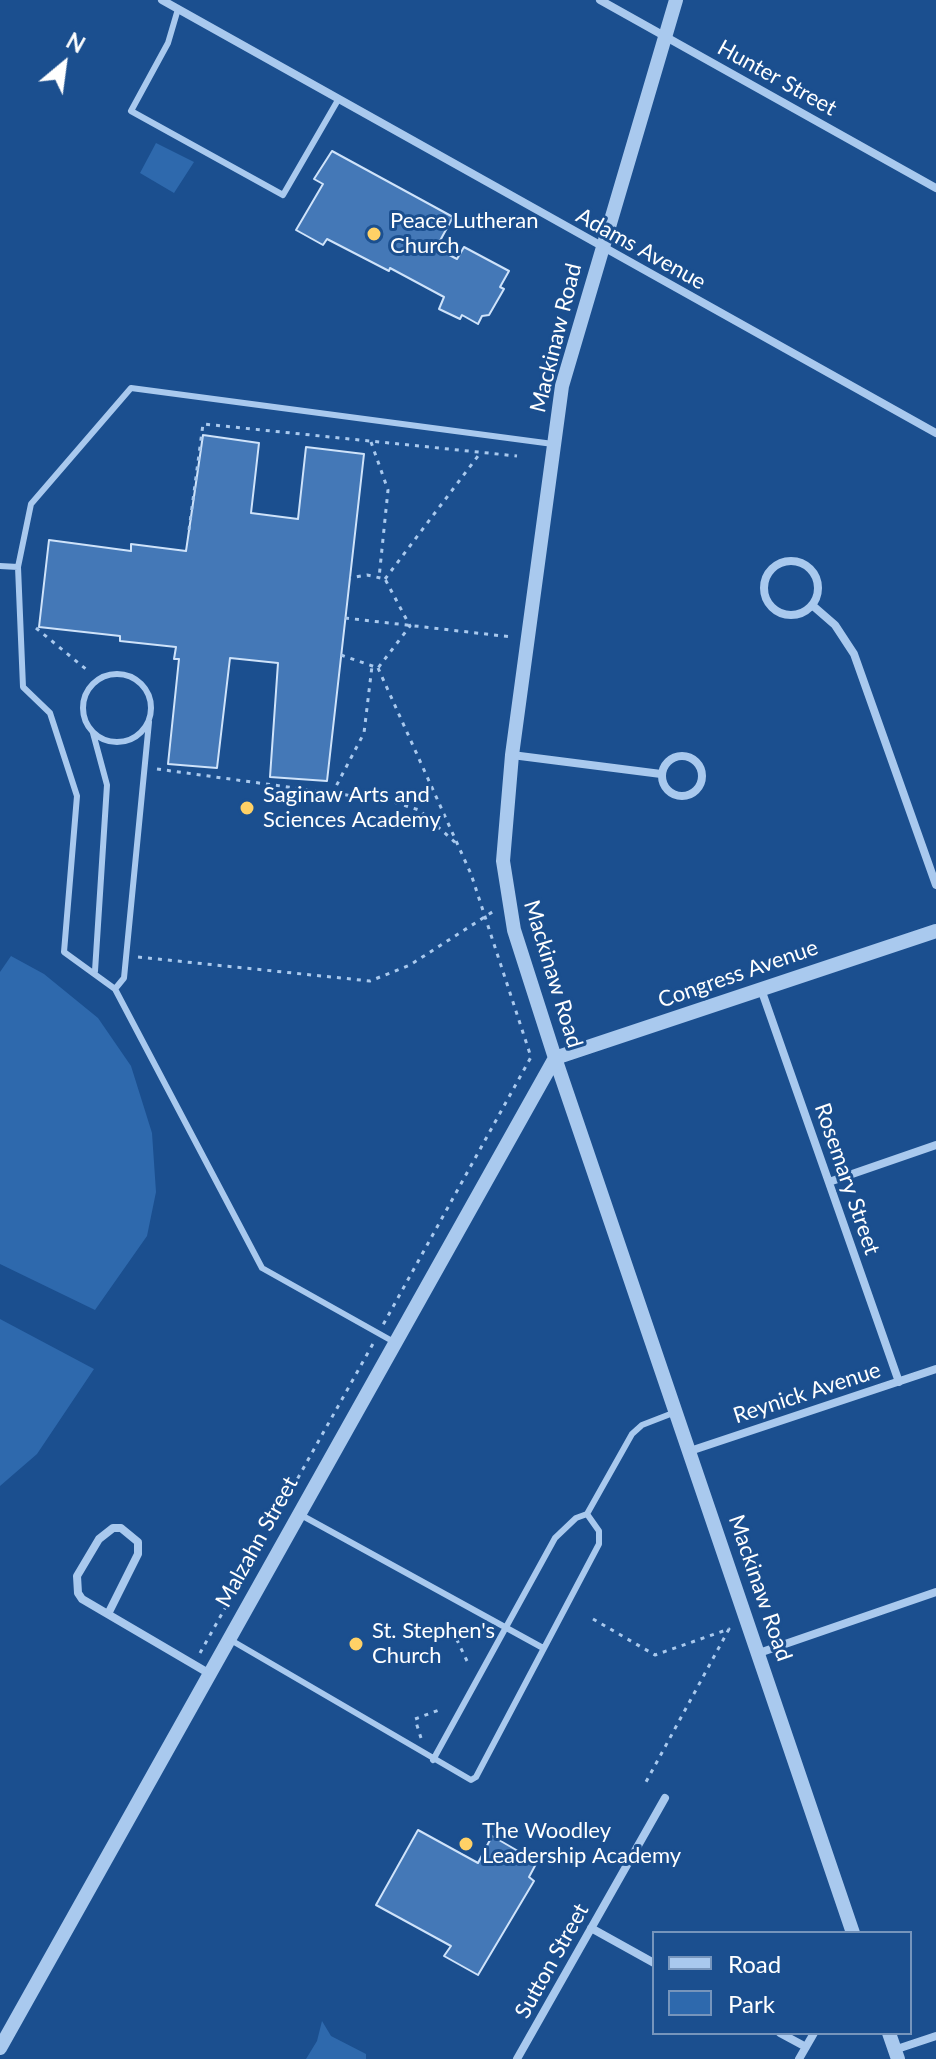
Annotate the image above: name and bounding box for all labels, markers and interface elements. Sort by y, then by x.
north arrow [24,24,104,104]
text: N [62,27,90,58]
street label: Hunter Street [713,34,841,122]
street label: Adams Avenue [572,203,710,295]
place label: Peace Lutheran Church [390,208,538,260]
marker: Peace Lutheran Church [365,225,383,243]
street label: Mackinaw Road [525,261,587,415]
place label: Saginaw Arts and Sciences Academy [263,782,441,834]
marker: Saginaw Arts and Sciences Academy [238,799,256,817]
street label: Mackinaw Road [518,897,588,1051]
street label: Congress Avenue [655,934,821,1014]
street label: Rosemary Street [809,1100,885,1258]
street label: Reynick Avenue [730,1357,884,1429]
street label: Malzahn Street [210,1472,304,1612]
street label: Mackinaw Road [723,1511,797,1665]
place label: St. Stephen's Church [372,1618,495,1670]
marker: St. Stephen's Church [347,1635,365,1653]
place label: The Woodley Leadership Academy [482,1818,681,1870]
marker: The Woodley Leadership Academy [457,1835,475,1853]
street label: Sutton Street [510,1899,594,2023]
legend [652,1931,912,2035]
text: Road [728,1949,781,1978]
text: Park [728,1989,775,2018]

